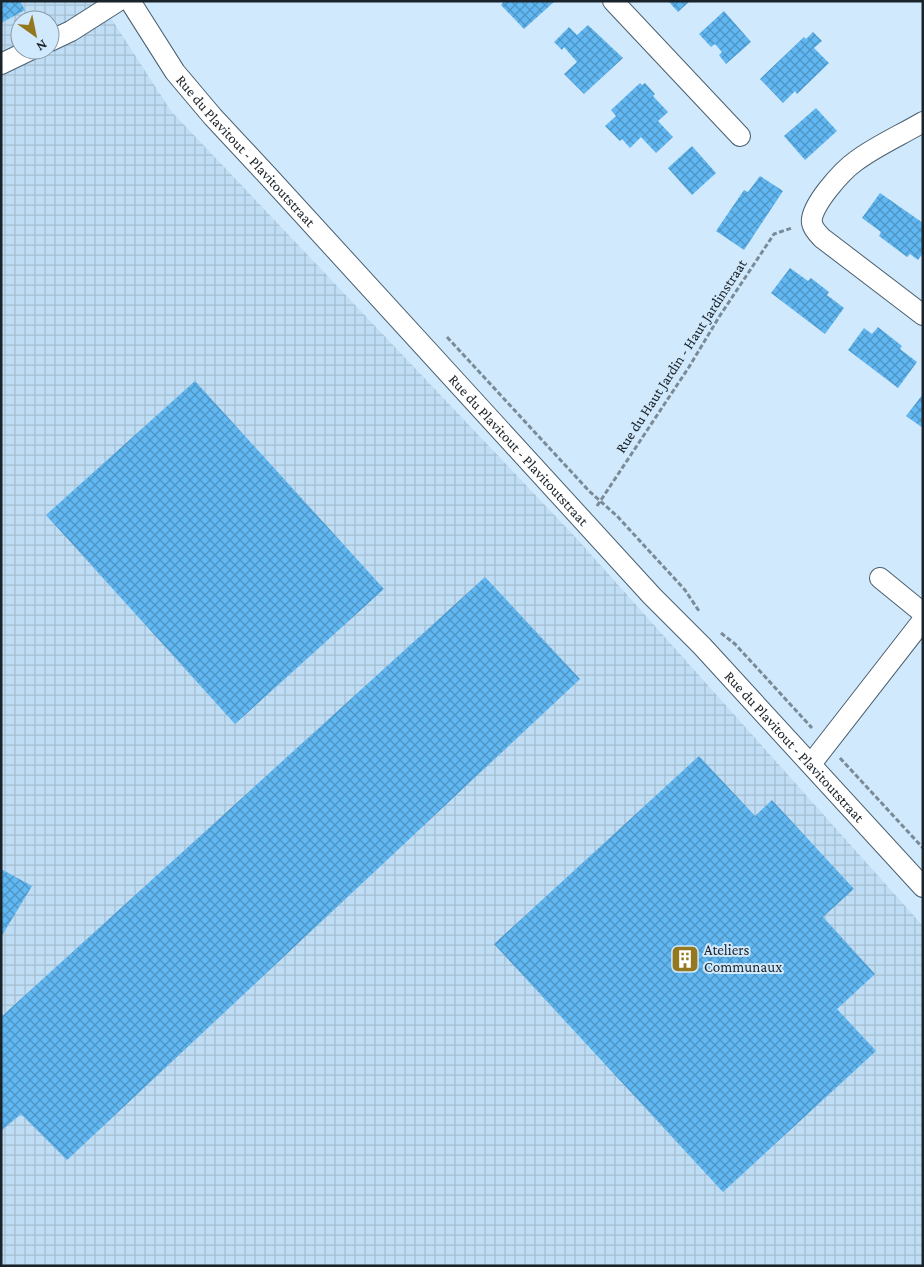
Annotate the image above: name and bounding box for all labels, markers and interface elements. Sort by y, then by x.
north arrow [10,10,60,60]
text: N [33,37,50,55]
street label: Rue du Plavitout - Plavitoutstraat [173,72,319,231]
street label: Rue du Haut Jardin - Haut Jardinstraat [612,255,751,456]
street label: Rue du Plavitout - Plavitoutstraat [446,371,592,530]
street label: Rue du Plavitout - Plavitoutstraat [721,668,868,826]
place label: Ateliers Communaux [704,942,782,975]
building icon: Ateliers Communaux [670,944,700,974]

